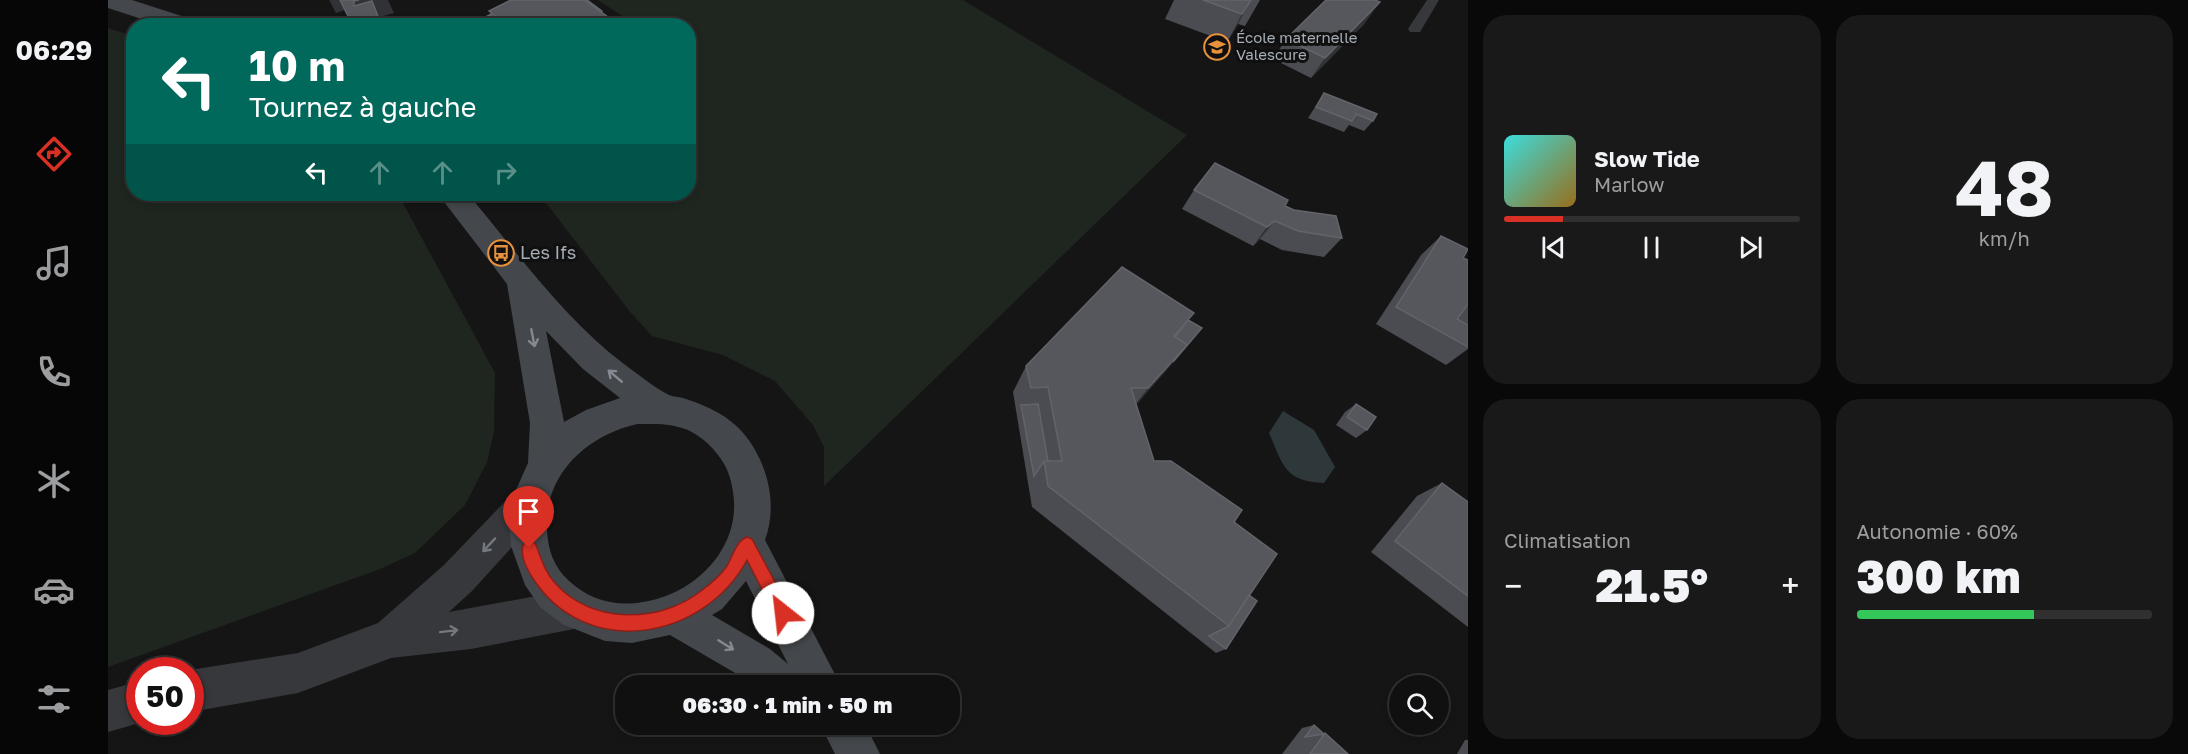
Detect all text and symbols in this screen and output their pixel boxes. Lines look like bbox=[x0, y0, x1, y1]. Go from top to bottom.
place label: École maternelle Valescure bbox=[1236, 28, 1358, 63]
school or university icon: École maternelle Valescure bbox=[1202, 32, 1232, 62]
text: 06:29 bbox=[16, 34, 92, 66]
text: 10 m bbox=[249, 40, 345, 90]
icon: left bbox=[150, 42, 228, 120]
text: Tournez à gauche bbox=[249, 91, 476, 123]
icon: directions bbox=[33, 133, 75, 175]
text: 48 bbox=[1955, 140, 2054, 233]
text: Slow Tide bbox=[1594, 145, 1700, 172]
icon: left bbox=[300, 156, 333, 189]
icon: ahead bbox=[363, 156, 396, 189]
icon: ahead bbox=[426, 156, 459, 189]
icon: right bbox=[489, 156, 522, 189]
text: Marlow bbox=[1594, 172, 1665, 196]
text: km/h bbox=[1979, 226, 2030, 250]
icon: previous bbox=[1537, 231, 1570, 264]
icon: pause bbox=[1635, 231, 1668, 264]
icon: next bbox=[1734, 231, 1767, 264]
bus stop icon: Les Ifs bbox=[486, 238, 516, 268]
place label: Les Ifs bbox=[520, 241, 576, 263]
icon: music bbox=[33, 242, 75, 284]
one-way arrow bbox=[528, 328, 539, 348]
icon: phone bbox=[33, 351, 75, 393]
one-way arrow bbox=[607, 369, 623, 382]
icon: climate bbox=[33, 460, 75, 502]
pin bbox=[503, 486, 554, 548]
icon: arrive bbox=[512, 495, 545, 528]
text: Autonomie · 60% bbox=[1857, 519, 2018, 543]
text: Climatisation bbox=[1504, 528, 1631, 552]
one-way arrow bbox=[482, 537, 496, 552]
text: 300 km bbox=[1857, 549, 2021, 603]
text: 21.5° bbox=[1596, 558, 1708, 612]
text: − bbox=[1504, 566, 1522, 605]
text: + bbox=[1781, 566, 1799, 605]
icon: car bbox=[33, 569, 75, 611]
position arrow bbox=[751, 581, 815, 645]
one-way arrow bbox=[438, 625, 458, 636]
one-way arrow bbox=[717, 638, 734, 651]
speed limit sign: 50 bbox=[126, 657, 204, 735]
map controls bbox=[1389, 675, 1449, 735]
button: search bbox=[1389, 675, 1449, 735]
icon: filters bbox=[33, 678, 75, 720]
text: 06:30 · 1 min · 50 m bbox=[683, 691, 892, 718]

